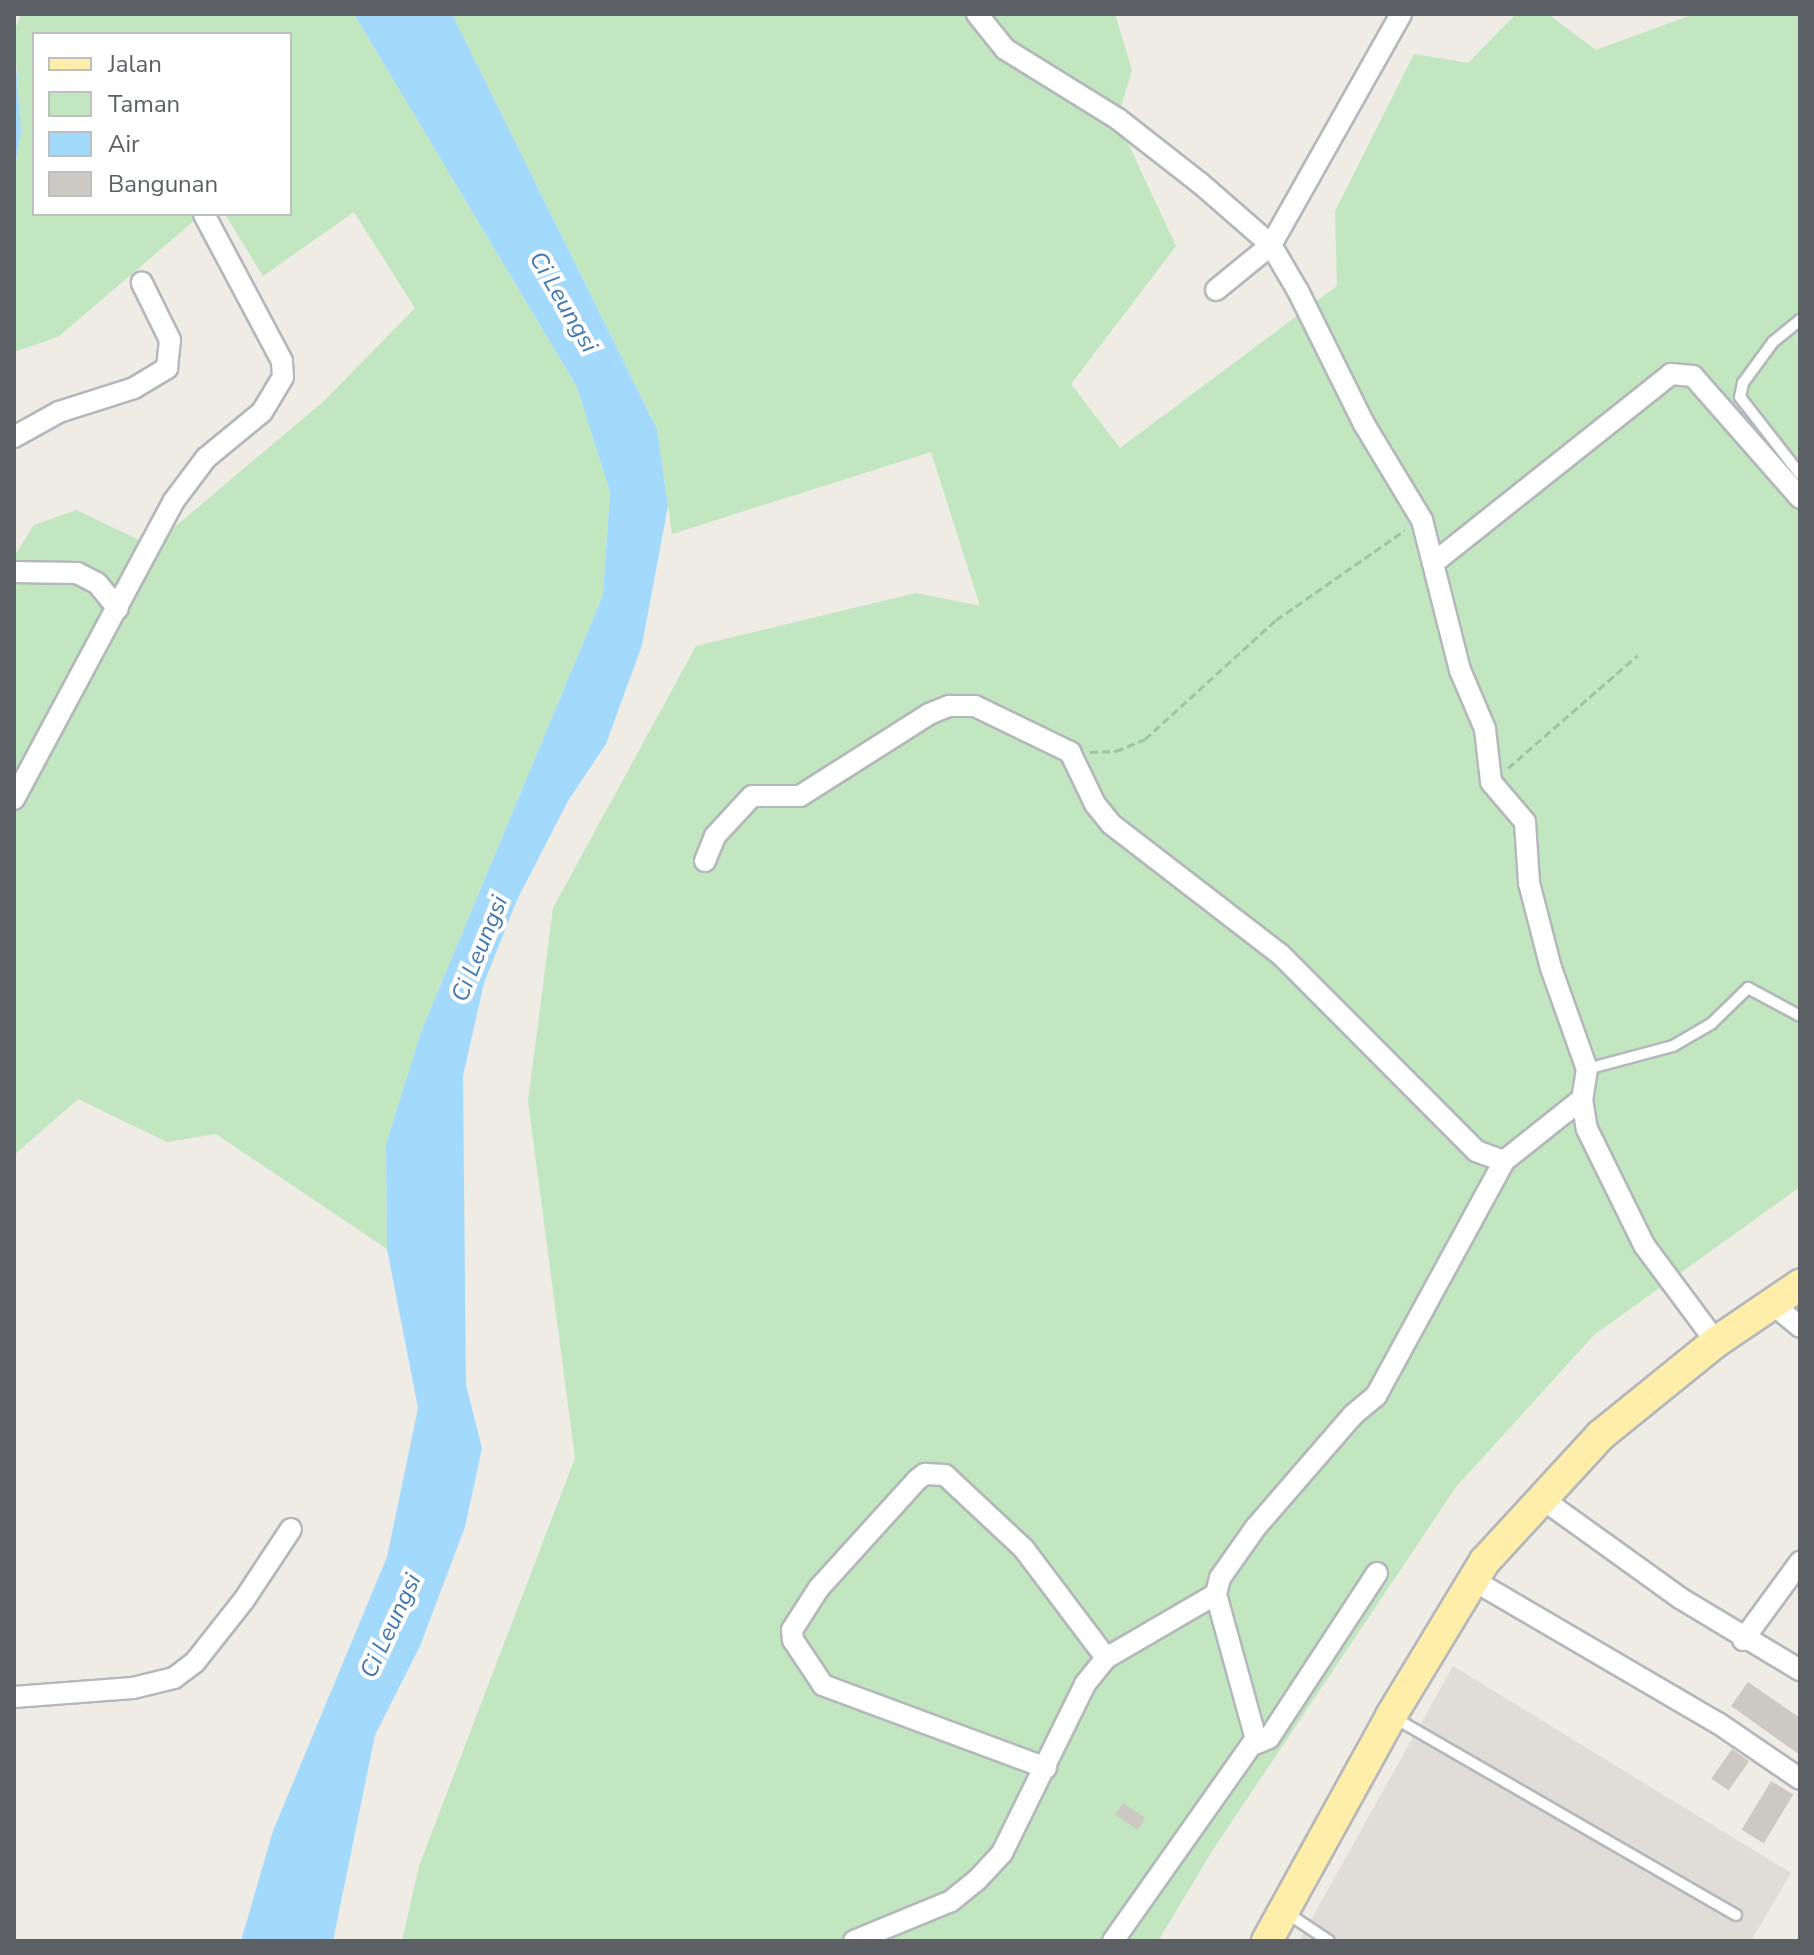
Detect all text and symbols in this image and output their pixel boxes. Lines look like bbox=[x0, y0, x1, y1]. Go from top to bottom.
legend bbox=[32, 32, 292, 216]
text: Jalan bbox=[108, 48, 162, 80]
text: Taman bbox=[108, 88, 180, 120]
text: Air bbox=[108, 128, 140, 160]
text: Bangunan bbox=[108, 168, 218, 200]
water label: Ci Leungsi bbox=[523, 246, 603, 358]
water label: Ci Leungsi bbox=[446, 892, 514, 1006]
water label: Ci Leungsi bbox=[354, 1569, 428, 1683]

